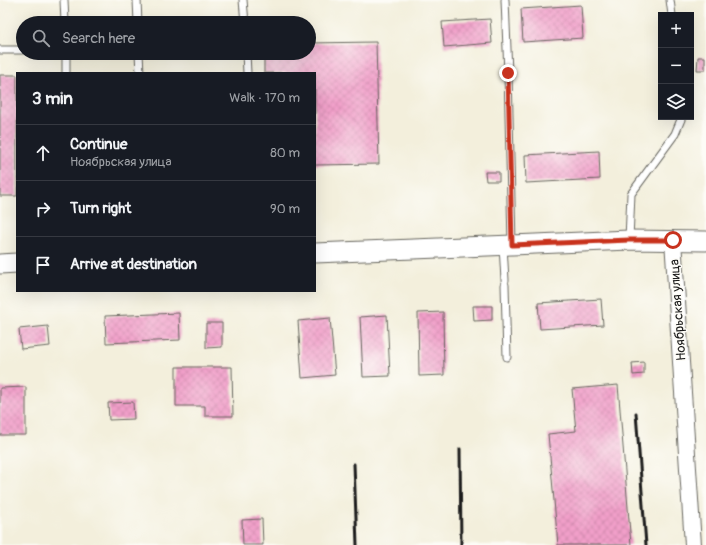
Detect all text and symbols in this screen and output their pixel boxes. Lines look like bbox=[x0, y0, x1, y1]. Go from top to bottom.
map controls bbox=[658, 12, 694, 120]
button: + bbox=[658, 12, 694, 48]
search box bbox=[16, 16, 316, 60]
icon: search bbox=[30, 27, 52, 49]
text: Search here bbox=[62, 29, 135, 48]
button: − bbox=[658, 48, 694, 84]
route end bbox=[499, 64, 517, 82]
button: layers bbox=[658, 84, 694, 120]
text: 3 min bbox=[32, 88, 73, 109]
text: Walk · 170 m bbox=[229, 90, 300, 106]
text: Continue bbox=[70, 135, 128, 154]
icon: ahead bbox=[32, 142, 54, 164]
text: 80 m bbox=[270, 145, 300, 161]
text: Ноябрьская улица bbox=[70, 154, 172, 170]
icon: right bbox=[32, 198, 54, 220]
text: Turn right bbox=[70, 199, 131, 218]
text: 90 m bbox=[270, 201, 300, 217]
route start bbox=[664, 231, 682, 249]
icon: arrive bbox=[32, 254, 54, 276]
text: Arrive at destination bbox=[70, 255, 197, 274]
street label: Ноябрьская улица bbox=[666, 259, 690, 361]

